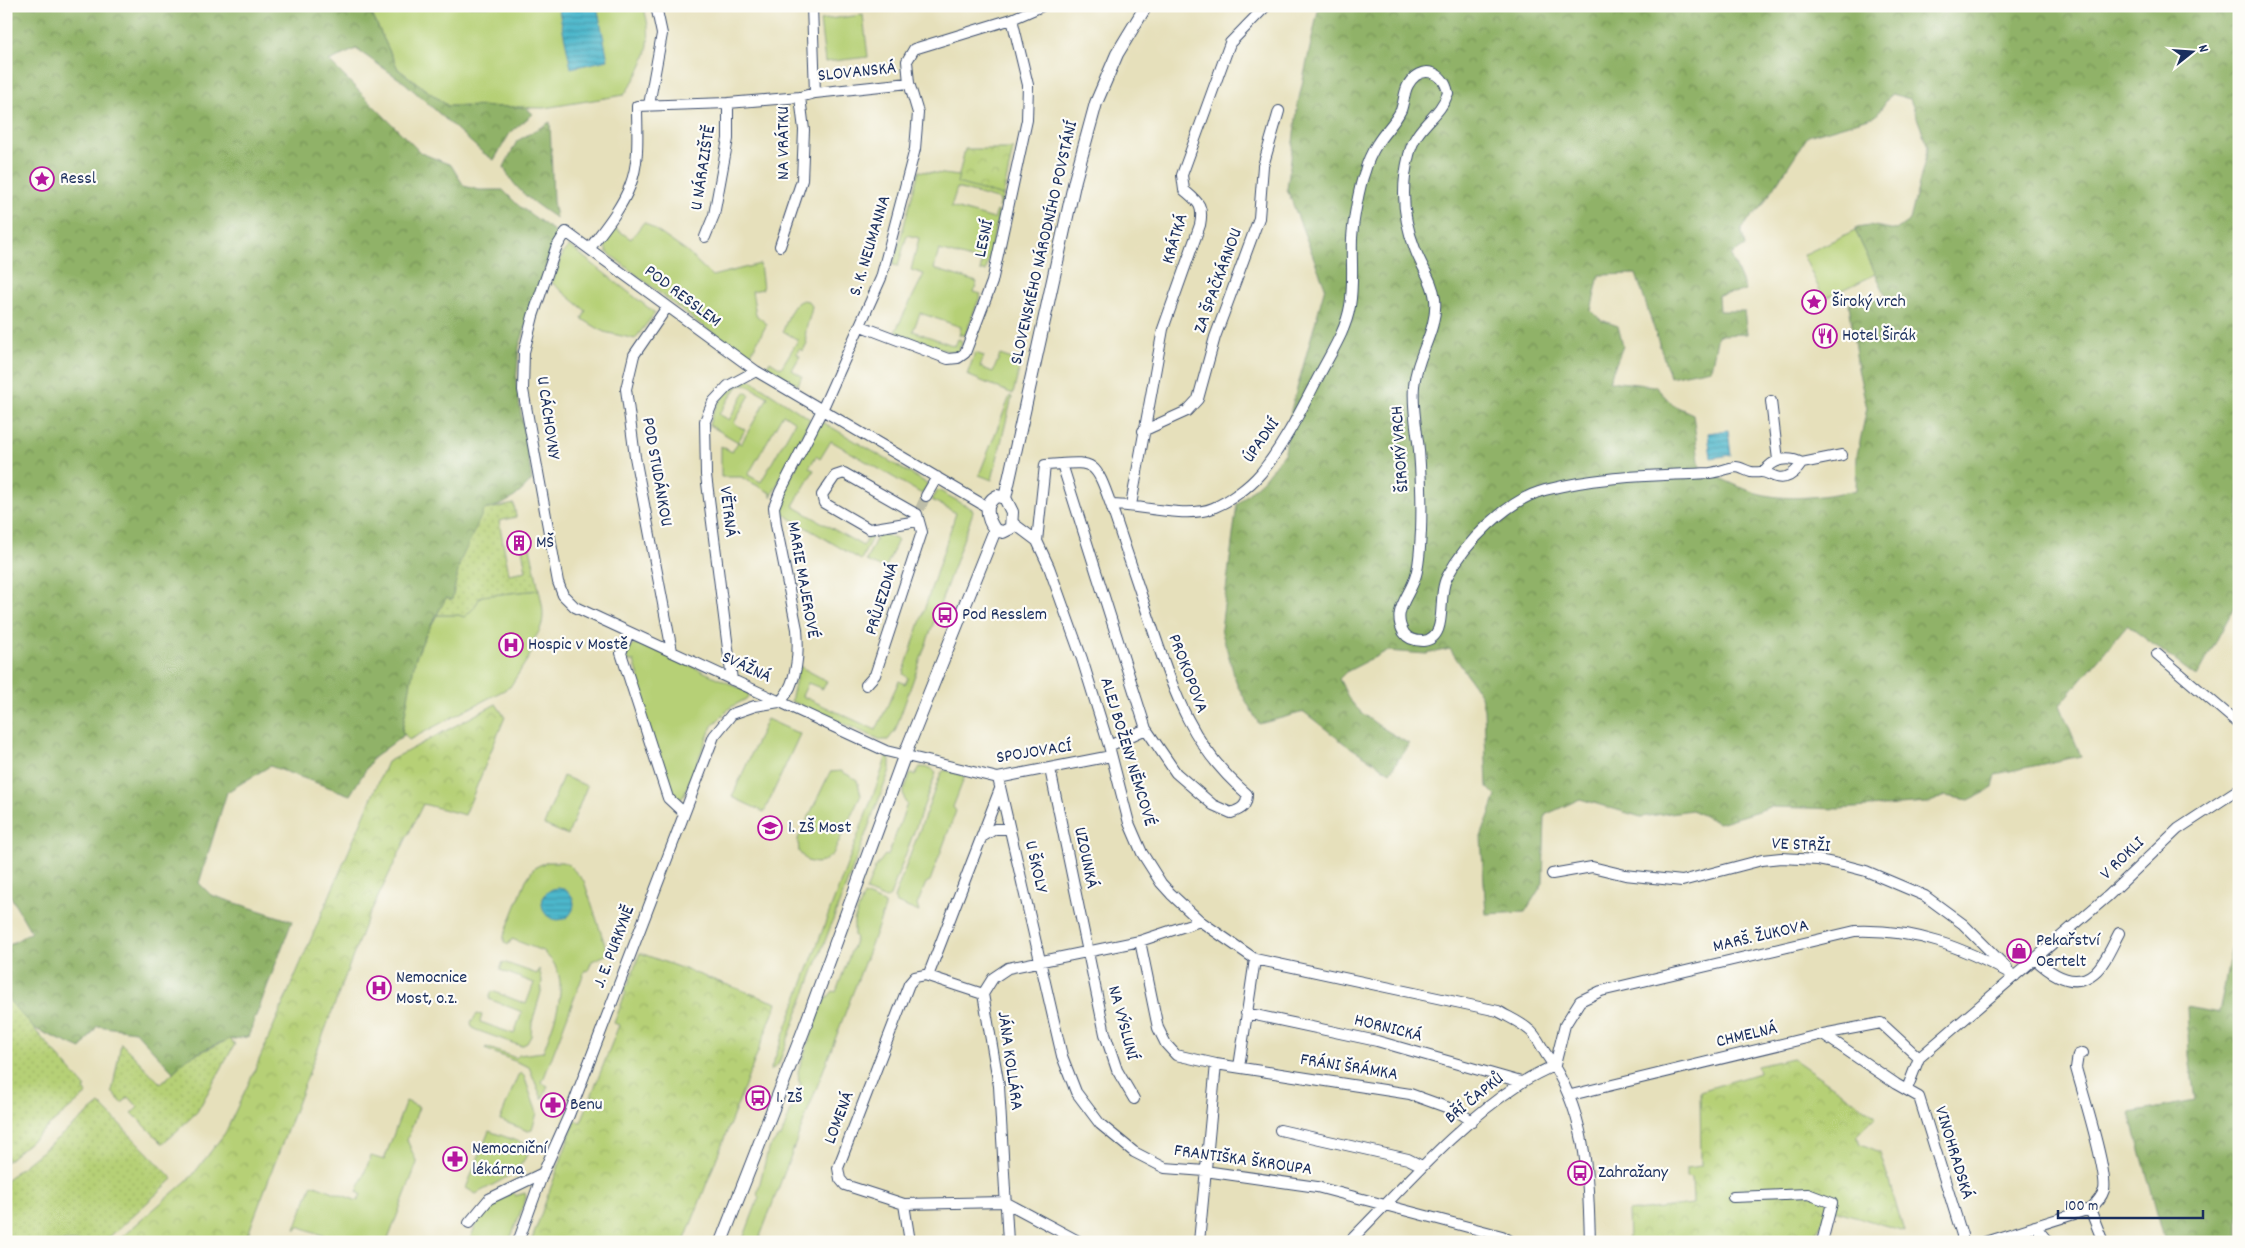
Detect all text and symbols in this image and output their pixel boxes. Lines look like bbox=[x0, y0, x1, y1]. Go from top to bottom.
north arrow bbox=[2168, 28, 2218, 78]
text: N bbox=[2192, 43, 2213, 55]
street label: SLOVANSKÁ bbox=[817, 56, 897, 90]
street label: NA VRÁTKU bbox=[772, 106, 797, 180]
street label: SLOVENSKÉHO NÁRODNÍHO POVSTÁNÍ bbox=[1005, 118, 1085, 367]
street label: U NÁRAZIŠTĚ bbox=[685, 124, 723, 212]
place icon: Ressl bbox=[29, 166, 55, 192]
place label: Ressl bbox=[60, 167, 97, 192]
street label: S. K. NEUMANNA bbox=[844, 192, 898, 299]
street label: KRÁTKÁ bbox=[1157, 211, 1195, 267]
street label: LESNÍ bbox=[969, 217, 1001, 260]
street label: ZA ŠPAČKÁRNOU bbox=[1188, 225, 1250, 337]
street label: POD RESSLEM bbox=[638, 260, 726, 334]
place icon: Široký vrch bbox=[1801, 289, 1827, 315]
place label: Široký vrch bbox=[1832, 290, 1906, 315]
restaurant icon: Hotel Širák bbox=[1812, 323, 1838, 349]
place label: Hotel Širák bbox=[1842, 324, 1916, 349]
street label: U CÁCHOVNY bbox=[529, 375, 565, 463]
street label: ŠIROKÝ VRCH bbox=[1386, 405, 1416, 493]
street label: ÚPADNÍ bbox=[1238, 413, 1287, 468]
street label: POD STUDÁNKOU bbox=[634, 415, 678, 529]
street label: VĚTRNÁ bbox=[711, 485, 743, 539]
street label: MARIE MAJEROVÉ bbox=[779, 520, 825, 640]
building icon: MŠ bbox=[506, 530, 532, 556]
place label: MŠ bbox=[536, 531, 554, 556]
street label: PRŮJEZDNÁ bbox=[859, 559, 907, 639]
bus stop icon: Pod Resslem bbox=[932, 602, 958, 628]
place label: Pod Resslem bbox=[962, 603, 1047, 628]
street label: PROKOPOVA bbox=[1160, 631, 1214, 717]
hospital icon: Hospic v Mostě bbox=[498, 632, 524, 658]
place label: Hospic v Mostě bbox=[528, 633, 628, 658]
street label: SVÁŽNÁ bbox=[717, 646, 775, 690]
street label: ALEJ BOŽENY NĚMCOVÉ bbox=[1092, 675, 1162, 829]
street label: SPOJOVACÍ bbox=[995, 735, 1074, 771]
school or university icon: 1. ZŠ Most bbox=[757, 815, 783, 841]
place label: 1. ZŠ Most bbox=[788, 816, 852, 841]
street label: UZOUNKÁ bbox=[1066, 825, 1104, 891]
street label: V ROKLI bbox=[2095, 831, 2151, 886]
street label: VE STRŽI bbox=[1771, 832, 1831, 860]
street label: U ŠKOLY bbox=[1017, 838, 1053, 897]
street label: J. E. PURKYNĚ bbox=[588, 902, 642, 992]
street label: MARŠ. ŽUKOVA bbox=[1711, 914, 1811, 960]
place label: Pekařství Oertelt bbox=[2036, 929, 2101, 975]
shop icon: Pekařství Oertelt bbox=[2006, 938, 2032, 964]
place label: Nemocnice Most, o.z. bbox=[396, 966, 467, 1012]
hospital icon: Nemocnice Most, o.z. bbox=[366, 975, 392, 1001]
street label: NA VÝSLUNÍ bbox=[1100, 983, 1144, 1064]
street label: HORNICKÁ bbox=[1351, 1008, 1425, 1050]
street label: JÁNA KOLLÁRA bbox=[990, 1010, 1028, 1112]
street label: CHMELNÁ bbox=[1714, 1017, 1780, 1055]
street label: FRÁNI ŠRÁMKA bbox=[1298, 1048, 1400, 1088]
street label: BŘÍ ČAPKŮ bbox=[1440, 1067, 1510, 1131]
bus stop icon: 1. ZŠ bbox=[745, 1085, 771, 1111]
place label: 1. ZŠ bbox=[776, 1086, 802, 1111]
street label: LOMENÁ bbox=[819, 1088, 861, 1148]
pharmacy icon: Benu bbox=[540, 1092, 566, 1118]
place label: Benu bbox=[570, 1093, 603, 1118]
street label: VINOHRADSKÁ bbox=[1927, 1103, 1979, 1203]
place label: Nemocniční lékárna bbox=[472, 1137, 549, 1183]
street label: FRANTIŠKA ŠKROUPA bbox=[1172, 1139, 1314, 1183]
pharmacy icon: Nemocniční lékárna bbox=[442, 1146, 468, 1172]
bus stop icon: Zahražany bbox=[1567, 1160, 1593, 1186]
place label: Zahražany bbox=[1598, 1161, 1669, 1186]
scale bar bbox=[2058, 1188, 2202, 1220]
text: 100 m bbox=[2065, 1196, 2098, 1218]

